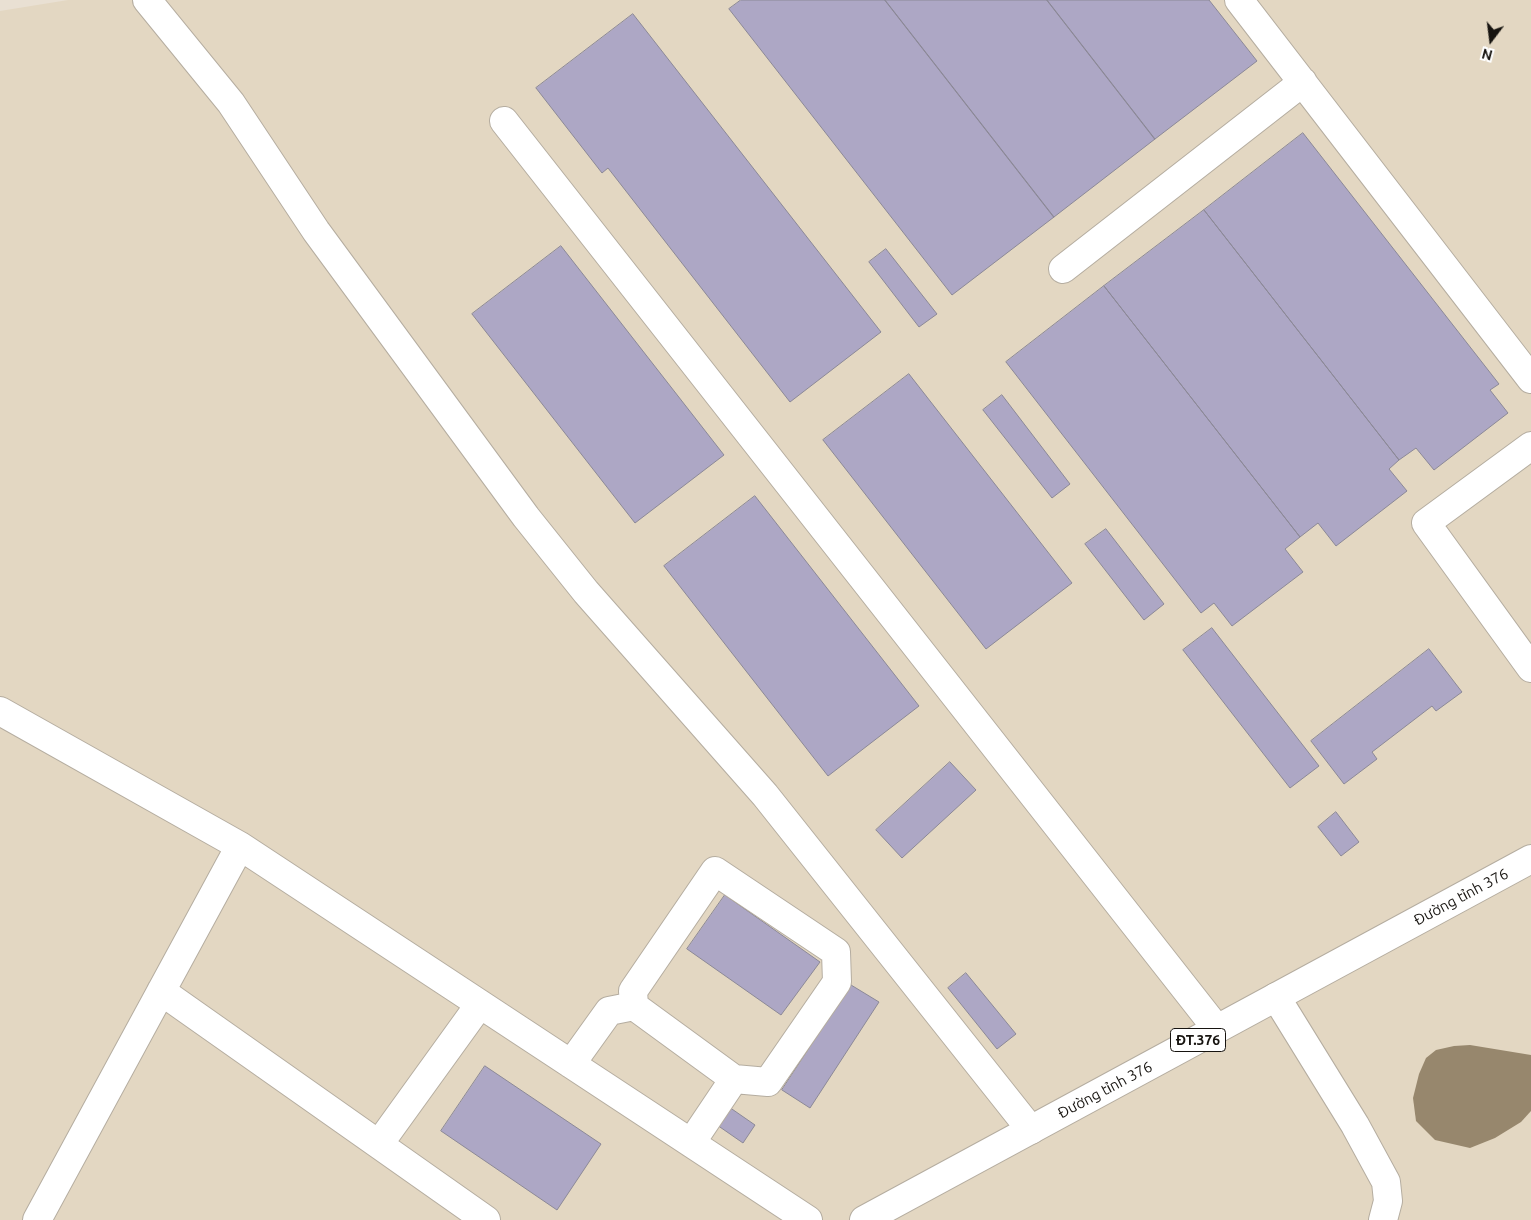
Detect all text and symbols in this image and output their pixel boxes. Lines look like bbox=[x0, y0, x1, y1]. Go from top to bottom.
north arrow bbox=[1466, 15, 1516, 65]
text: N bbox=[1480, 45, 1494, 64]
street label: Đường tỉnh 376 bbox=[1411, 865, 1511, 929]
road number: ĐT.376 bbox=[1170, 1028, 1226, 1052]
street label: Đường tỉnh 376 bbox=[1055, 1058, 1155, 1122]

